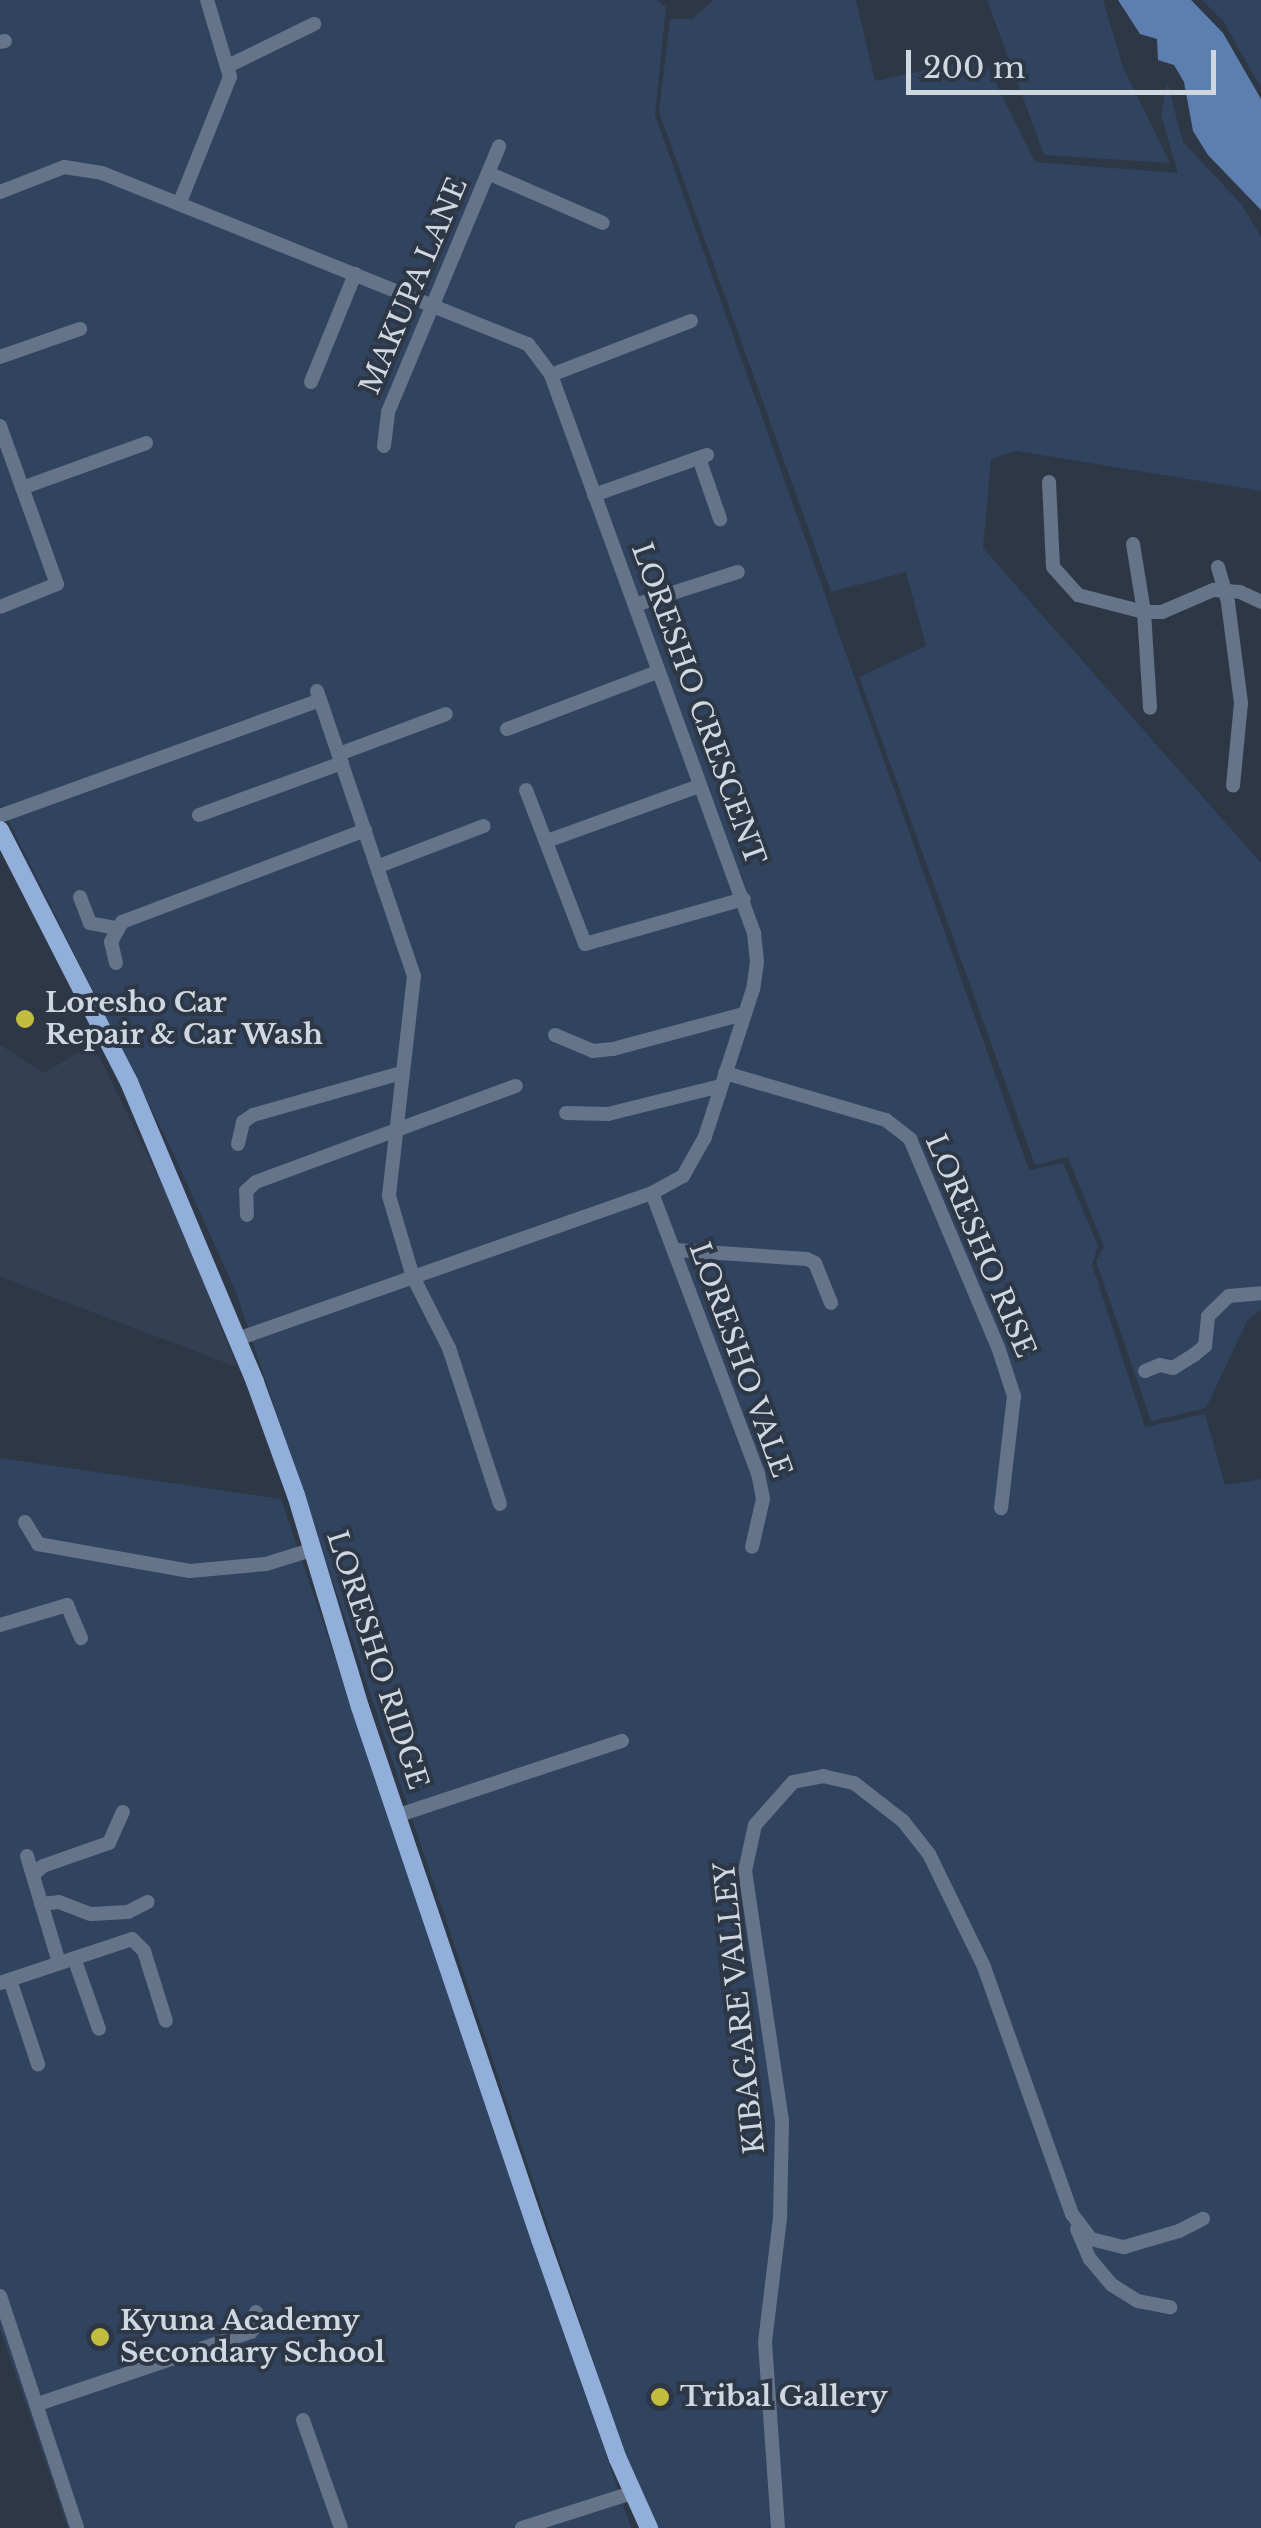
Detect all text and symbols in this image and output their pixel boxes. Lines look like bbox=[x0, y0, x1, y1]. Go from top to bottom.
scale bar bbox=[911, 30, 1221, 92]
text: 200 m bbox=[923, 49, 1025, 86]
street label: MAKUPA LANE bbox=[353, 172, 475, 400]
street label: LORESHO CRESCENT bbox=[624, 538, 772, 870]
place label: Loresho Car Repair & Car Wash bbox=[45, 986, 325, 1052]
marker: Loresho Car Repair & Car Wash bbox=[14, 1008, 36, 1030]
street label: LORESHO RISE bbox=[918, 1129, 1042, 1363]
street label: LORESHO VALE bbox=[682, 1237, 798, 1483]
street label: LORESHO RIDGE bbox=[319, 1526, 435, 1794]
street label: KIBAGARE VALLEY bbox=[708, 1860, 772, 2156]
place label: Kyuna Academy Secondary School bbox=[120, 2304, 386, 2370]
marker: Kyuna Academy Secondary School bbox=[89, 2326, 111, 2348]
place label: Tribal Gallery bbox=[680, 2380, 888, 2414]
marker: Tribal Gallery bbox=[649, 2386, 671, 2408]

